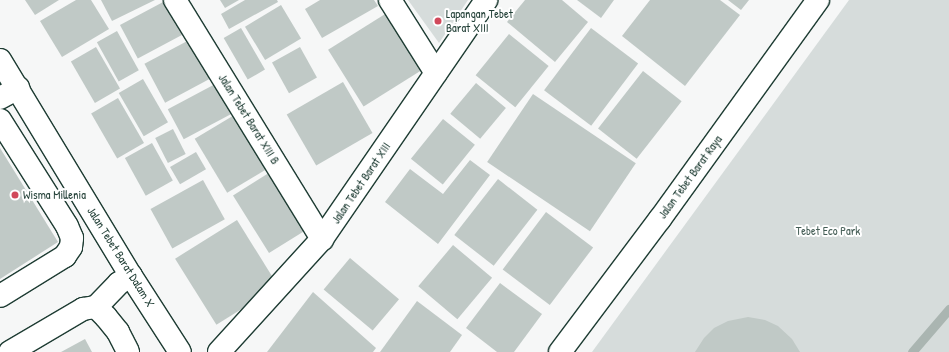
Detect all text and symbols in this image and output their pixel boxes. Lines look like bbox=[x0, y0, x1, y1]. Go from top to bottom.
place label: Lapangan Tebet Barat XIII bbox=[446, 7, 513, 35]
marker: Lapangan Tebet Barat XIII bbox=[433, 16, 443, 26]
street label: Jalan Tebet Barat XIII B bbox=[215, 71, 283, 167]
street label: Jalan Tebet Barat Raya bbox=[655, 133, 725, 221]
street label: Jalan Tebet Barat XIII bbox=[328, 140, 394, 226]
place label: Wisma Millenia bbox=[23, 188, 86, 202]
marker: Wisma Millenia bbox=[10, 190, 20, 200]
street label: Jalan Tebet Barat Dalam X bbox=[84, 204, 158, 310]
park label: Tebet Eco Park bbox=[796, 224, 860, 238]

